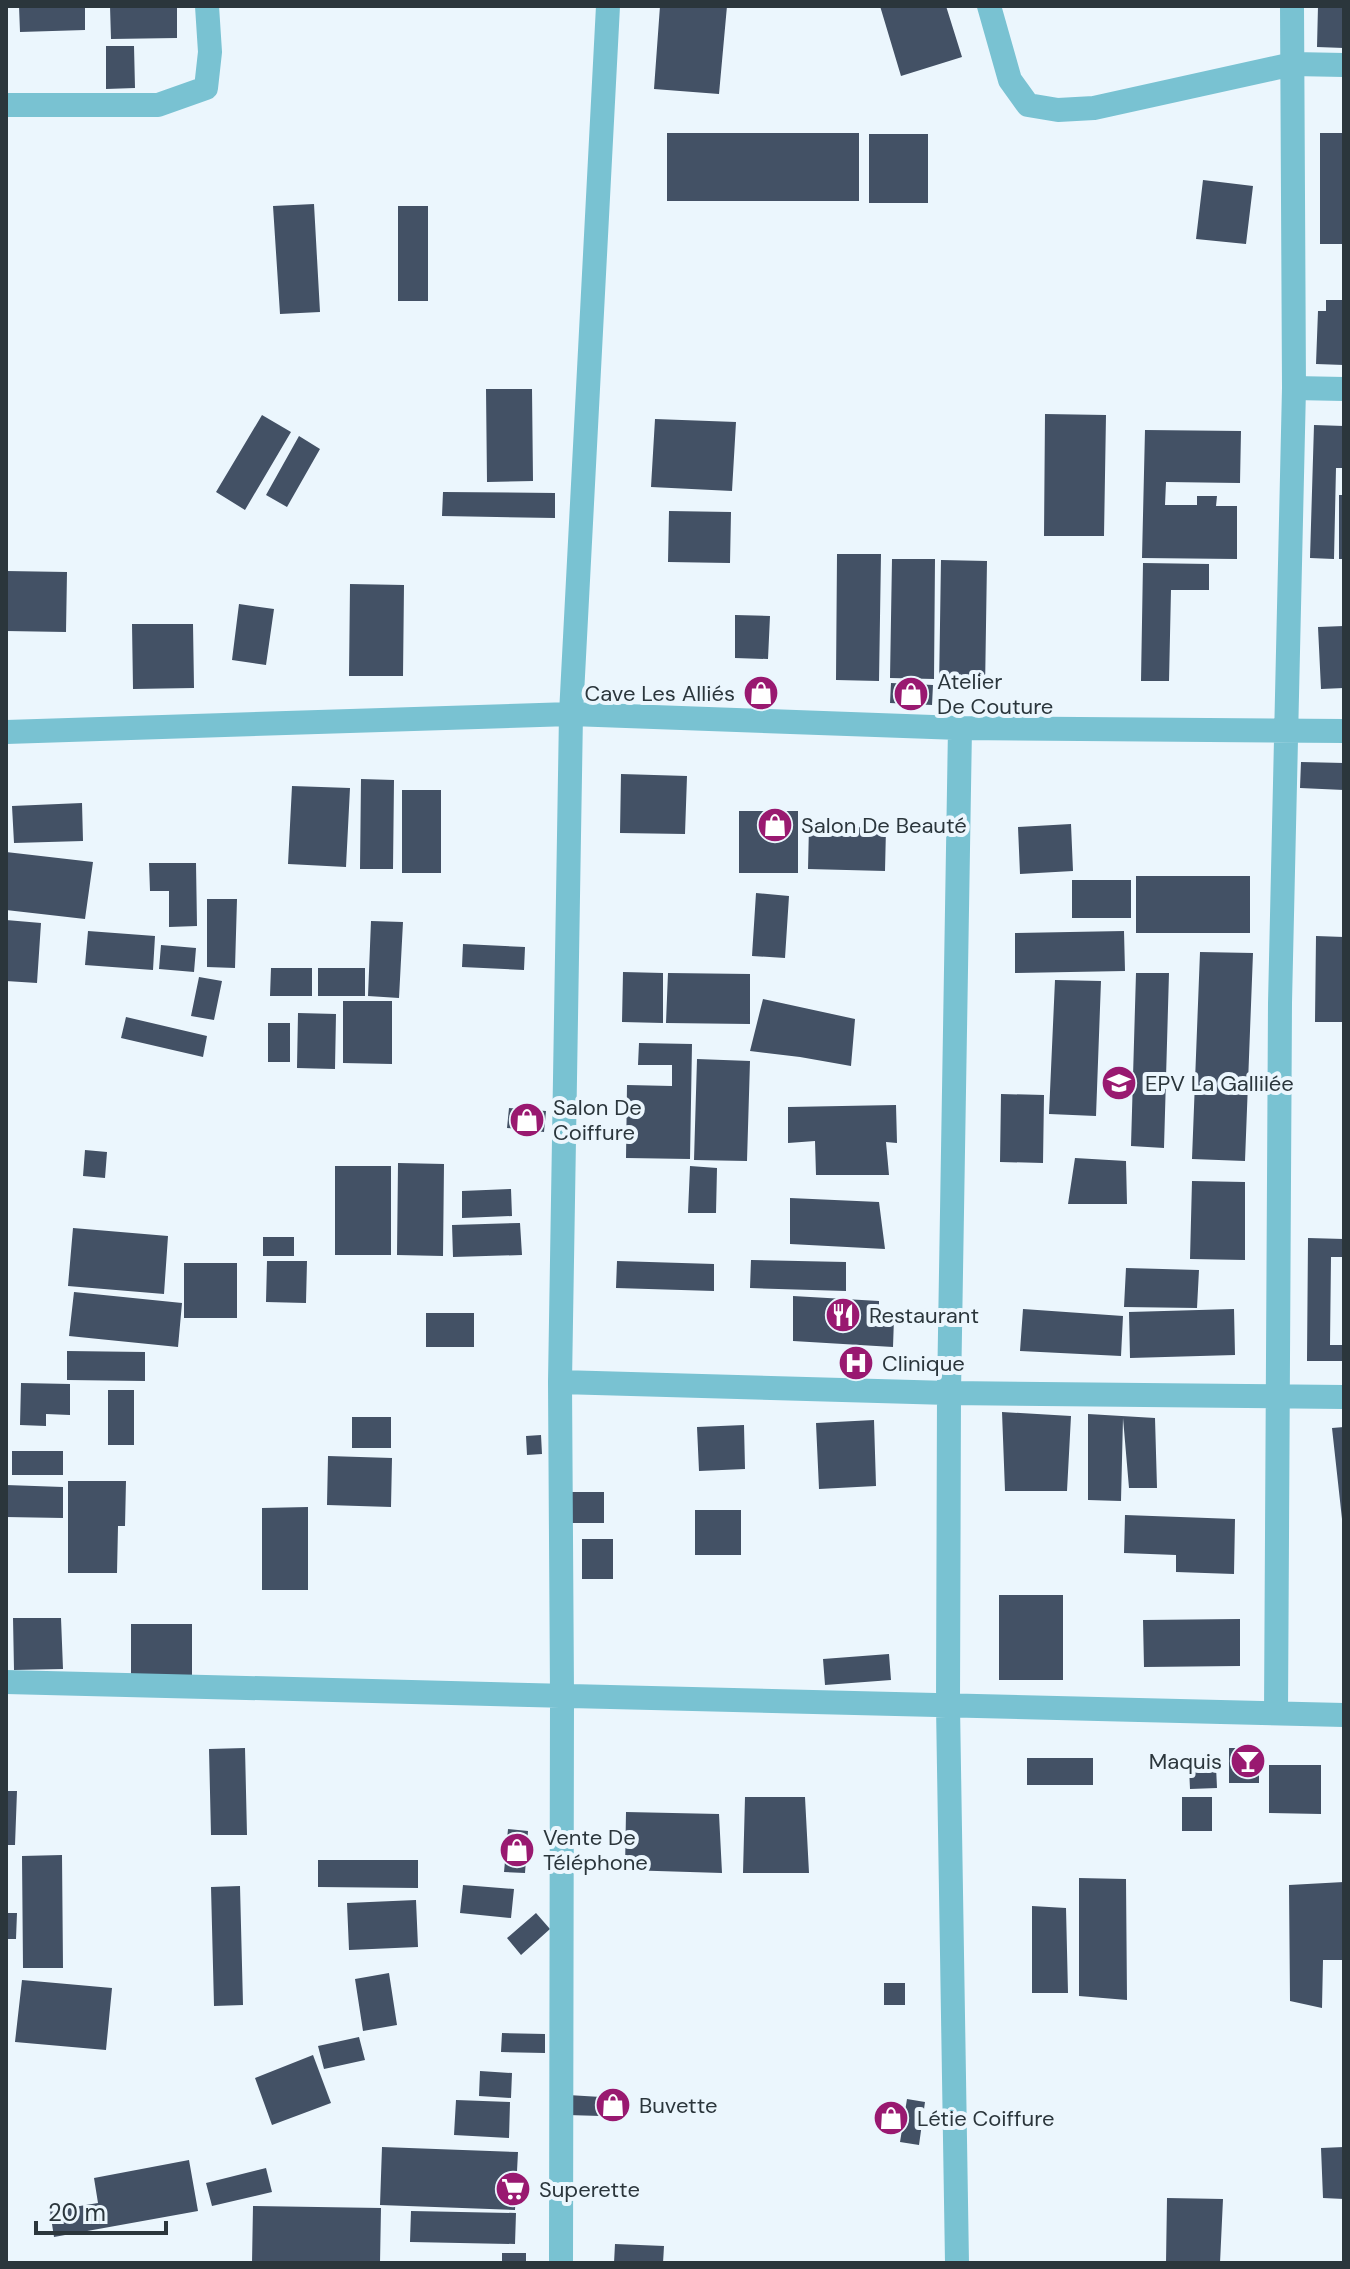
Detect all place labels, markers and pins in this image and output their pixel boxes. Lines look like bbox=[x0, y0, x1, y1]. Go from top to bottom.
place label: Atelier De Couture bbox=[937, 667, 1053, 721]
shop icon: Cave Les Alliés bbox=[742, 674, 780, 712]
shop icon: Atelier De Couture bbox=[892, 675, 930, 713]
place label: Cave Les Alliés bbox=[585, 679, 735, 708]
shop icon: Salon De Beauté bbox=[756, 806, 794, 844]
place label: Salon De Beauté bbox=[801, 811, 967, 840]
school or university icon: EPV La Gallilée bbox=[1100, 1064, 1138, 1102]
place label: EPV La Gallilée bbox=[1145, 1069, 1294, 1098]
place label: Salon De Coiffure bbox=[553, 1093, 642, 1147]
shop icon: Salon De Coiffure bbox=[508, 1101, 546, 1139]
restaurant icon: Restaurant bbox=[824, 1296, 862, 1334]
place label: Restaurant bbox=[869, 1301, 979, 1330]
hospital icon: Clinique bbox=[837, 1344, 875, 1382]
place label: Clinique bbox=[882, 1349, 965, 1378]
bar icon: Maquis bbox=[1229, 1742, 1267, 1780]
place label: Maquis bbox=[1149, 1747, 1222, 1776]
place label: Vente De Téléphone bbox=[543, 1823, 648, 1877]
shop icon: Vente De Téléphone bbox=[498, 1831, 536, 1869]
shop icon: Buvette bbox=[594, 2086, 632, 2124]
place label: Buvette bbox=[639, 2091, 717, 2120]
shop icon: Létie Coiffure bbox=[872, 2099, 910, 2137]
place label: Létie Coiffure bbox=[917, 2104, 1054, 2133]
supermarket icon: Superette bbox=[494, 2170, 532, 2208]
place label: Superette bbox=[539, 2175, 640, 2204]

